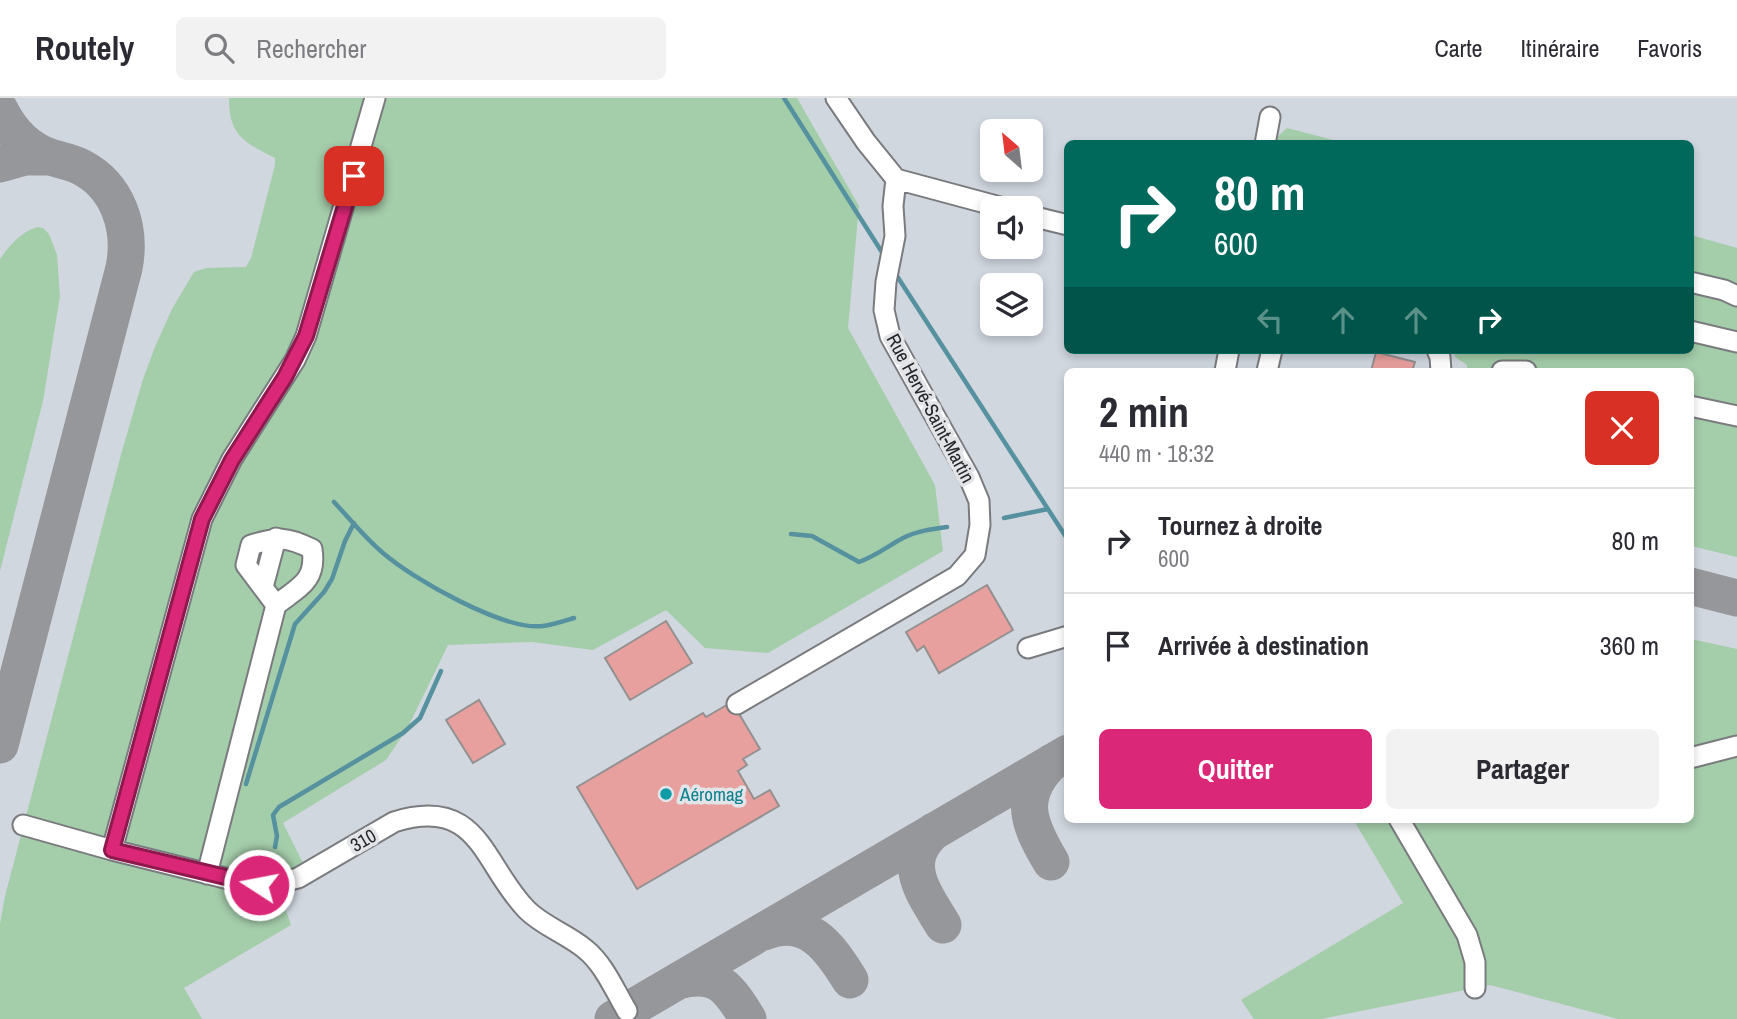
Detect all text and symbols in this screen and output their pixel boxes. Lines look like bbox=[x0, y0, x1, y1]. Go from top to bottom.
search box bbox=[176, 17, 666, 80]
text: Routely bbox=[35, 26, 134, 70]
icon: search bbox=[200, 29, 238, 67]
text: Rechercher bbox=[256, 31, 366, 66]
text: Carte bbox=[1434, 32, 1483, 64]
text: Itinéraire bbox=[1521, 32, 1599, 64]
text: Favoris bbox=[1637, 32, 1702, 64]
north arrow bbox=[980, 119, 1043, 182]
map controls bbox=[980, 119, 1043, 336]
pin bbox=[324, 146, 384, 206]
icon: arrive bbox=[335, 157, 373, 195]
text: 80 m bbox=[1214, 159, 1306, 225]
icon: right bbox=[1099, 168, 1190, 259]
button: sound bbox=[980, 196, 1043, 259]
text: 600 bbox=[1214, 222, 1258, 265]
button: layers bbox=[980, 273, 1043, 336]
icon: left bbox=[1251, 301, 1289, 339]
icon: ahead bbox=[1324, 301, 1362, 339]
icon: ahead bbox=[1397, 301, 1435, 339]
icon: right bbox=[1470, 301, 1508, 339]
street label: Rue Hervé-Saint-Martin bbox=[881, 329, 981, 487]
text: 2 min bbox=[1099, 384, 1189, 440]
button: close bbox=[1585, 391, 1659, 465]
text: 440 m · 18:32 bbox=[1099, 438, 1214, 469]
text: Tournez à droite bbox=[1158, 508, 1322, 543]
icon: right bbox=[1099, 522, 1137, 560]
text: 80 m bbox=[1612, 523, 1659, 558]
text: 600 bbox=[1158, 543, 1189, 574]
icon: arrive bbox=[1099, 627, 1137, 665]
text: Arrivée à destination bbox=[1158, 628, 1369, 663]
text: 360 m bbox=[1600, 628, 1659, 663]
button: Quitter bbox=[1099, 729, 1372, 809]
button: Partager bbox=[1386, 729, 1659, 809]
place label: Aéromag bbox=[679, 781, 744, 807]
marker: Aéromag bbox=[658, 786, 674, 802]
street label: 310 bbox=[345, 822, 381, 858]
position arrow bbox=[222, 848, 296, 922]

